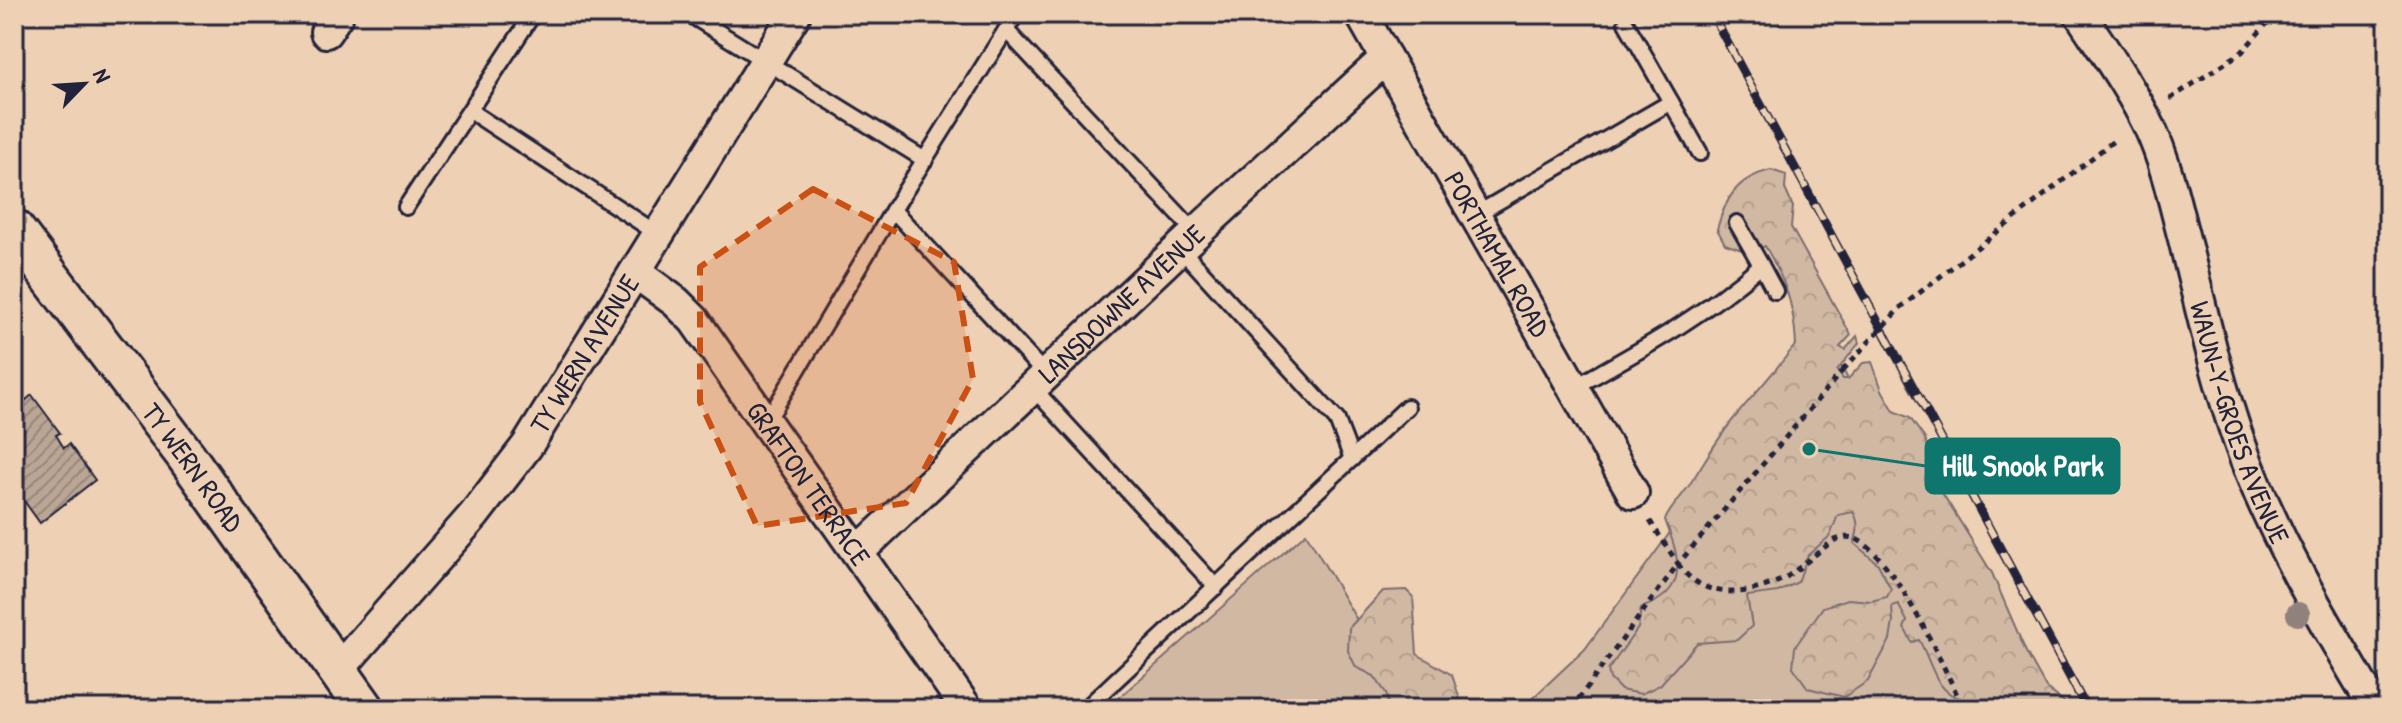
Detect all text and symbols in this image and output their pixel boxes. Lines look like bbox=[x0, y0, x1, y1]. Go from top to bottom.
north arrow bbox=[44, 44, 124, 124]
text: N bbox=[86, 64, 118, 87]
street label: PORTHAMAL ROAD bbox=[1435, 165, 1560, 344]
street label: LANSDOWNE AVENUE bbox=[1030, 215, 1213, 392]
street label: TY WERN AVENUE bbox=[521, 267, 648, 440]
street label: WAUN-Y-GROES AVENUE bbox=[2181, 297, 2299, 550]
street label: GRAFTON TERRACE bbox=[738, 394, 880, 573]
street label: TY WERN ROAD bbox=[133, 395, 253, 540]
callout: Hill Snook Park bbox=[1926, 439, 2119, 493]
text: Hill Snook Park bbox=[1942, 445, 2104, 485]

